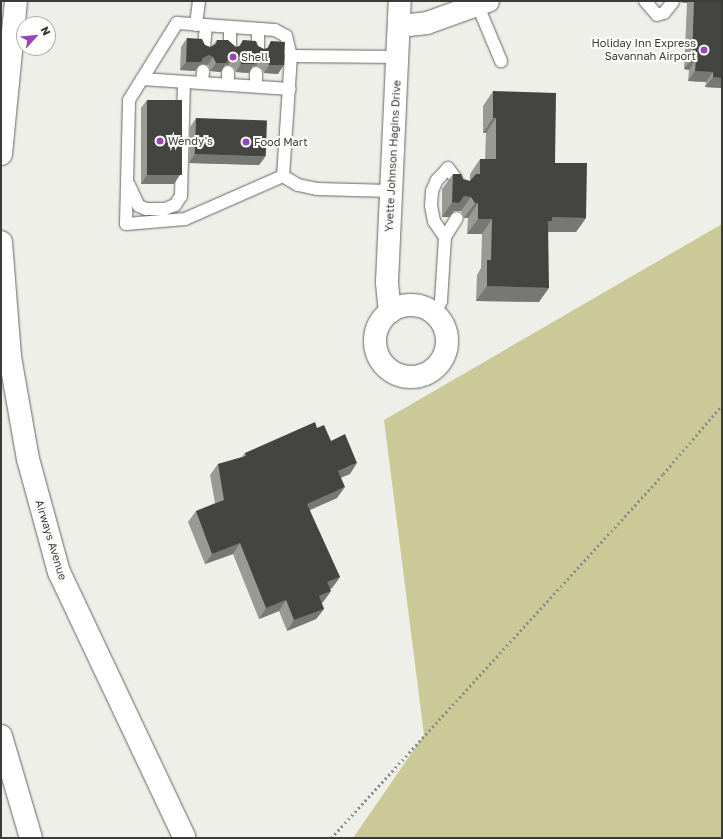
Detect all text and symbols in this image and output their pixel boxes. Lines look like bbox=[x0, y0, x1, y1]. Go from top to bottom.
north arrow bbox=[16, 16, 56, 56]
text: N bbox=[39, 24, 54, 37]
place label: Holiday Inn Express Savannah Airport bbox=[591, 37, 696, 63]
marker: Holiday Inn Express Savannah Airport bbox=[699, 45, 709, 55]
place label: Shell bbox=[241, 50, 268, 64]
marker: Shell bbox=[228, 52, 238, 62]
street label: Yvette Johnson Hagins Drive bbox=[382, 80, 404, 232]
place label: Wendy's bbox=[168, 134, 213, 148]
place label: Food Mart bbox=[254, 135, 308, 149]
marker: Wendy's bbox=[155, 136, 165, 146]
marker: Food Mart bbox=[241, 137, 251, 147]
street label: Airways Avenue bbox=[33, 498, 69, 582]

